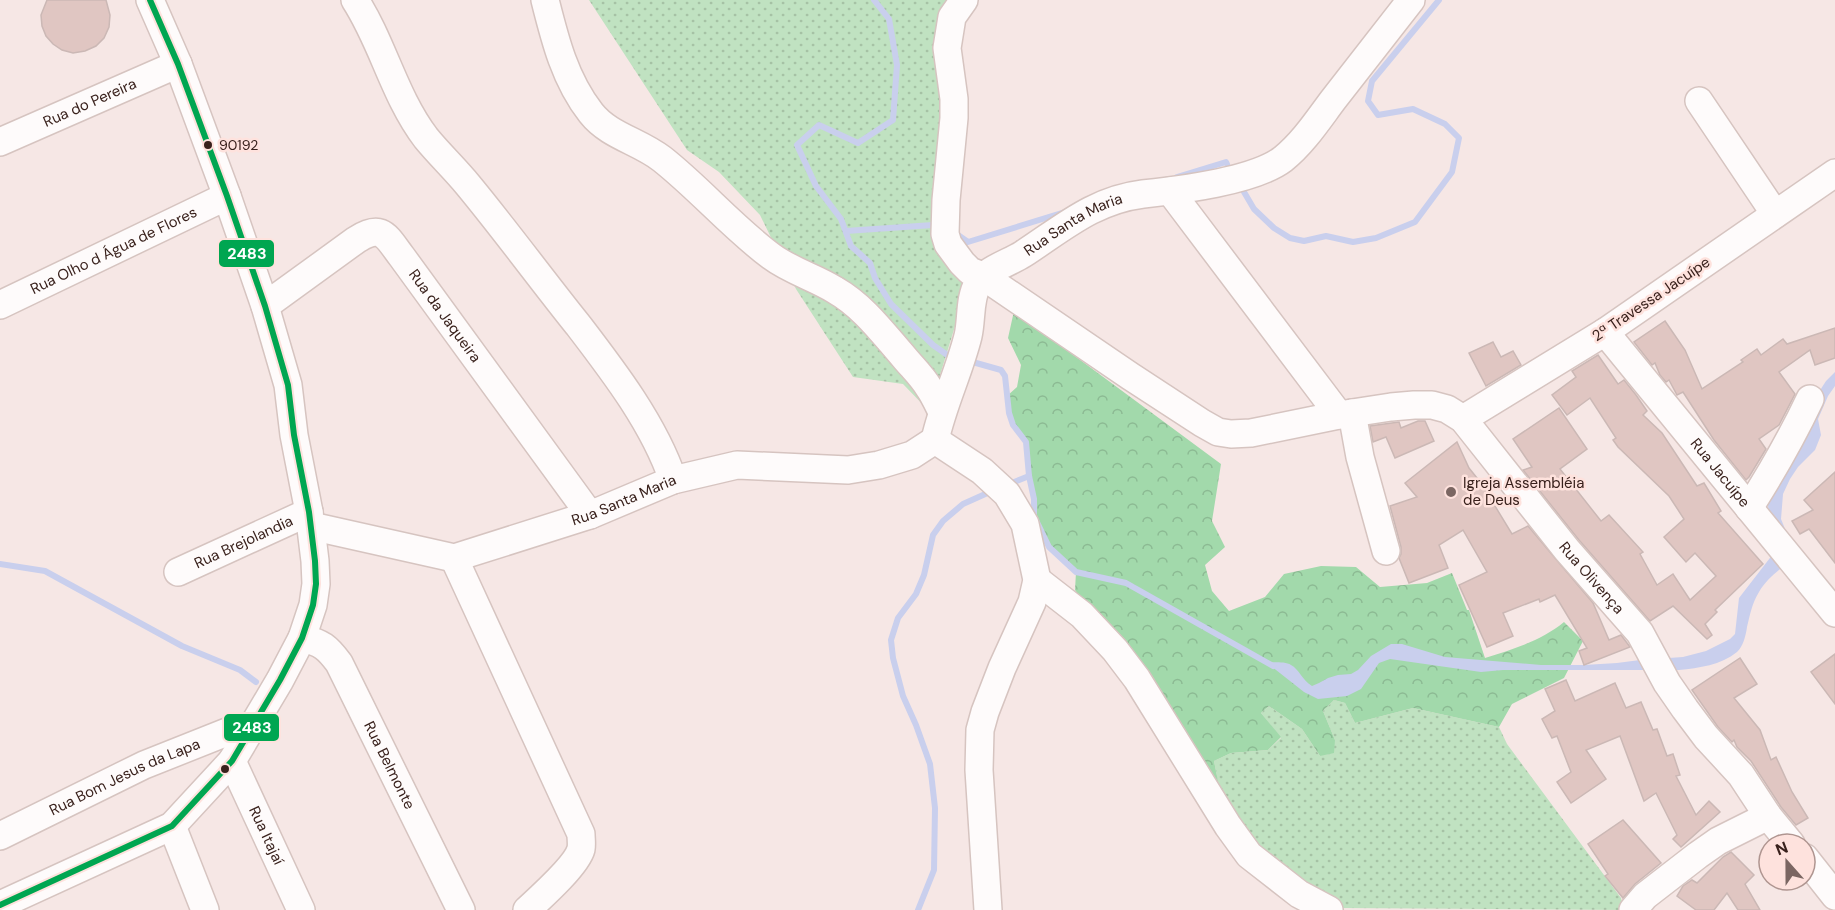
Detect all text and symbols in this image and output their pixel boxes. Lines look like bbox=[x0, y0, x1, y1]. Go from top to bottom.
street label: Rua do Pereira bbox=[40, 73, 140, 132]
place label: 90192 bbox=[219, 136, 258, 154]
marker: 90192 bbox=[202, 139, 214, 151]
street label: Rua Santa Maria bbox=[1020, 189, 1125, 261]
street label: Rua Olho d Água de Flores bbox=[27, 202, 200, 299]
line badge: 2483 bbox=[218, 239, 275, 268]
text: 2483 bbox=[227, 243, 267, 264]
street label: 2ª Travessa Jacuípe bbox=[1588, 252, 1714, 346]
street label: Rua da Jaqueira bbox=[404, 265, 486, 367]
street label: Rua Jacuípe bbox=[1686, 434, 1755, 512]
street label: Rua Santa Maria bbox=[569, 470, 679, 530]
place label: Igreja Assembléia de Deus bbox=[1463, 473, 1584, 510]
marker: Igreja Assembléia de Deus bbox=[1444, 485, 1458, 499]
street label: Rua Brejolandia bbox=[191, 511, 296, 573]
street label: Rua Olivença bbox=[1554, 538, 1629, 618]
line badge: 2483 bbox=[223, 713, 280, 742]
text: 2483 bbox=[232, 717, 272, 738]
street label: Rua Belmonte bbox=[359, 718, 420, 813]
street label: Rua Bom Jesus da Lapa bbox=[46, 734, 203, 820]
unlabelled marker bbox=[219, 763, 231, 775]
street label: Rua Itajaí bbox=[244, 803, 289, 869]
north arrow bbox=[1757, 832, 1817, 892]
text: N bbox=[1773, 837, 1791, 860]

